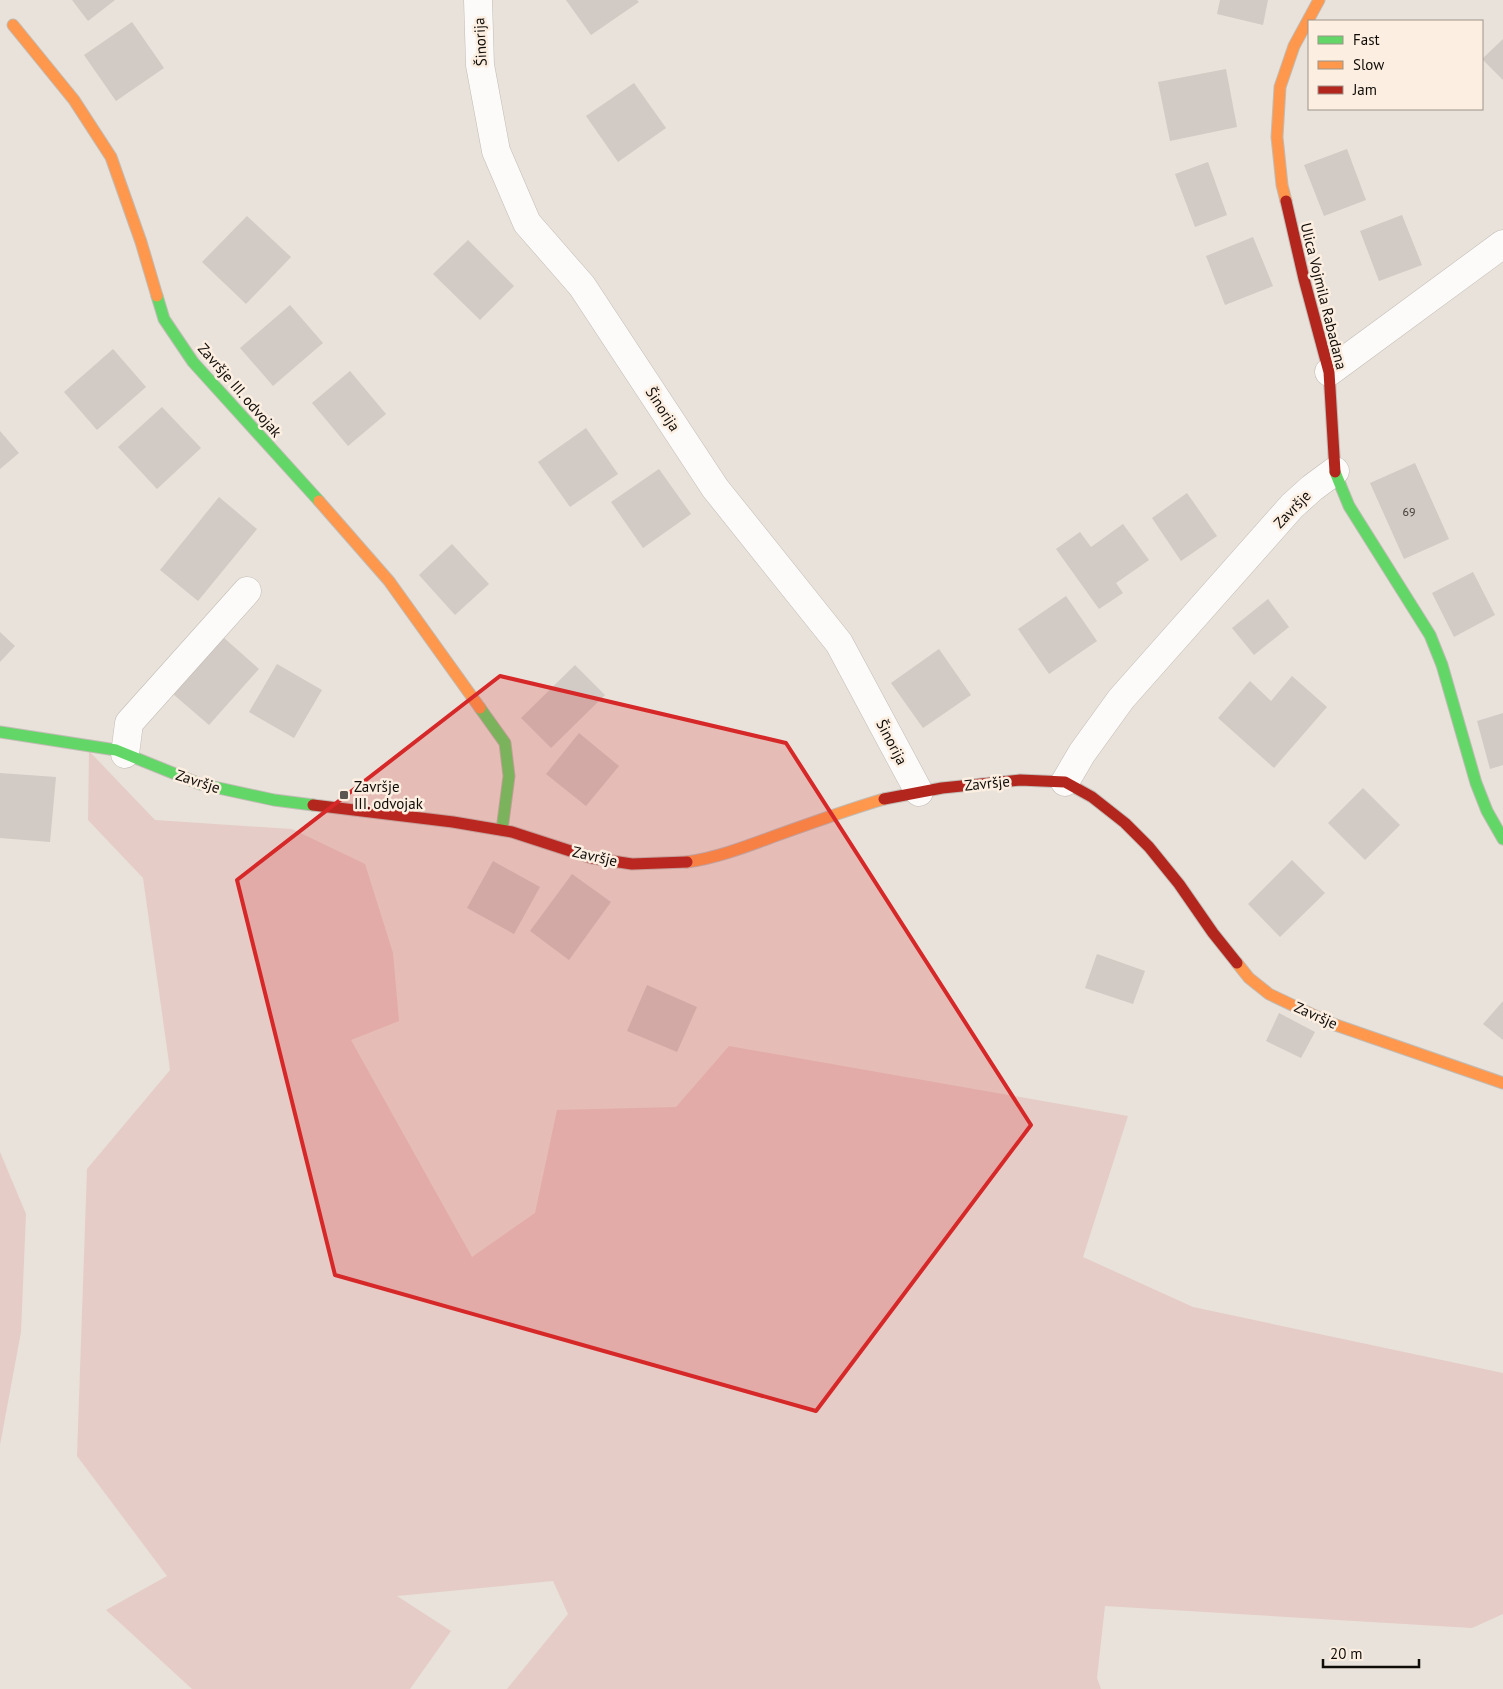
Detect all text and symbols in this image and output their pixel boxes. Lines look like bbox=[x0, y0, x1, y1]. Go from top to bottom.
street label: Šinorija bbox=[469, 17, 491, 67]
legend bbox=[1308, 20, 1483, 110]
text: Fast bbox=[1353, 30, 1380, 49]
text: Slow bbox=[1353, 55, 1384, 74]
text: Jam bbox=[1352, 80, 1377, 99]
street label: Ulica Vojmila Rabadana bbox=[1297, 221, 1351, 371]
street label: Završje III. odvojak bbox=[194, 339, 287, 442]
street label: Šinorija bbox=[642, 383, 684, 435]
street label: Završje bbox=[1269, 486, 1315, 532]
house number: 69 bbox=[1402, 504, 1416, 519]
street label: Šinorija bbox=[872, 716, 912, 768]
street label: Završje bbox=[173, 765, 223, 797]
street label: Završje bbox=[963, 771, 1011, 795]
place label: Završje III. odvojak bbox=[354, 777, 424, 813]
marker: Završje III. odvojak bbox=[338, 789, 350, 801]
street label: Završje bbox=[571, 842, 619, 870]
street label: Završje bbox=[1291, 997, 1341, 1033]
scale bar bbox=[1323, 1636, 1419, 1668]
text: 20 m bbox=[1330, 1644, 1363, 1663]

